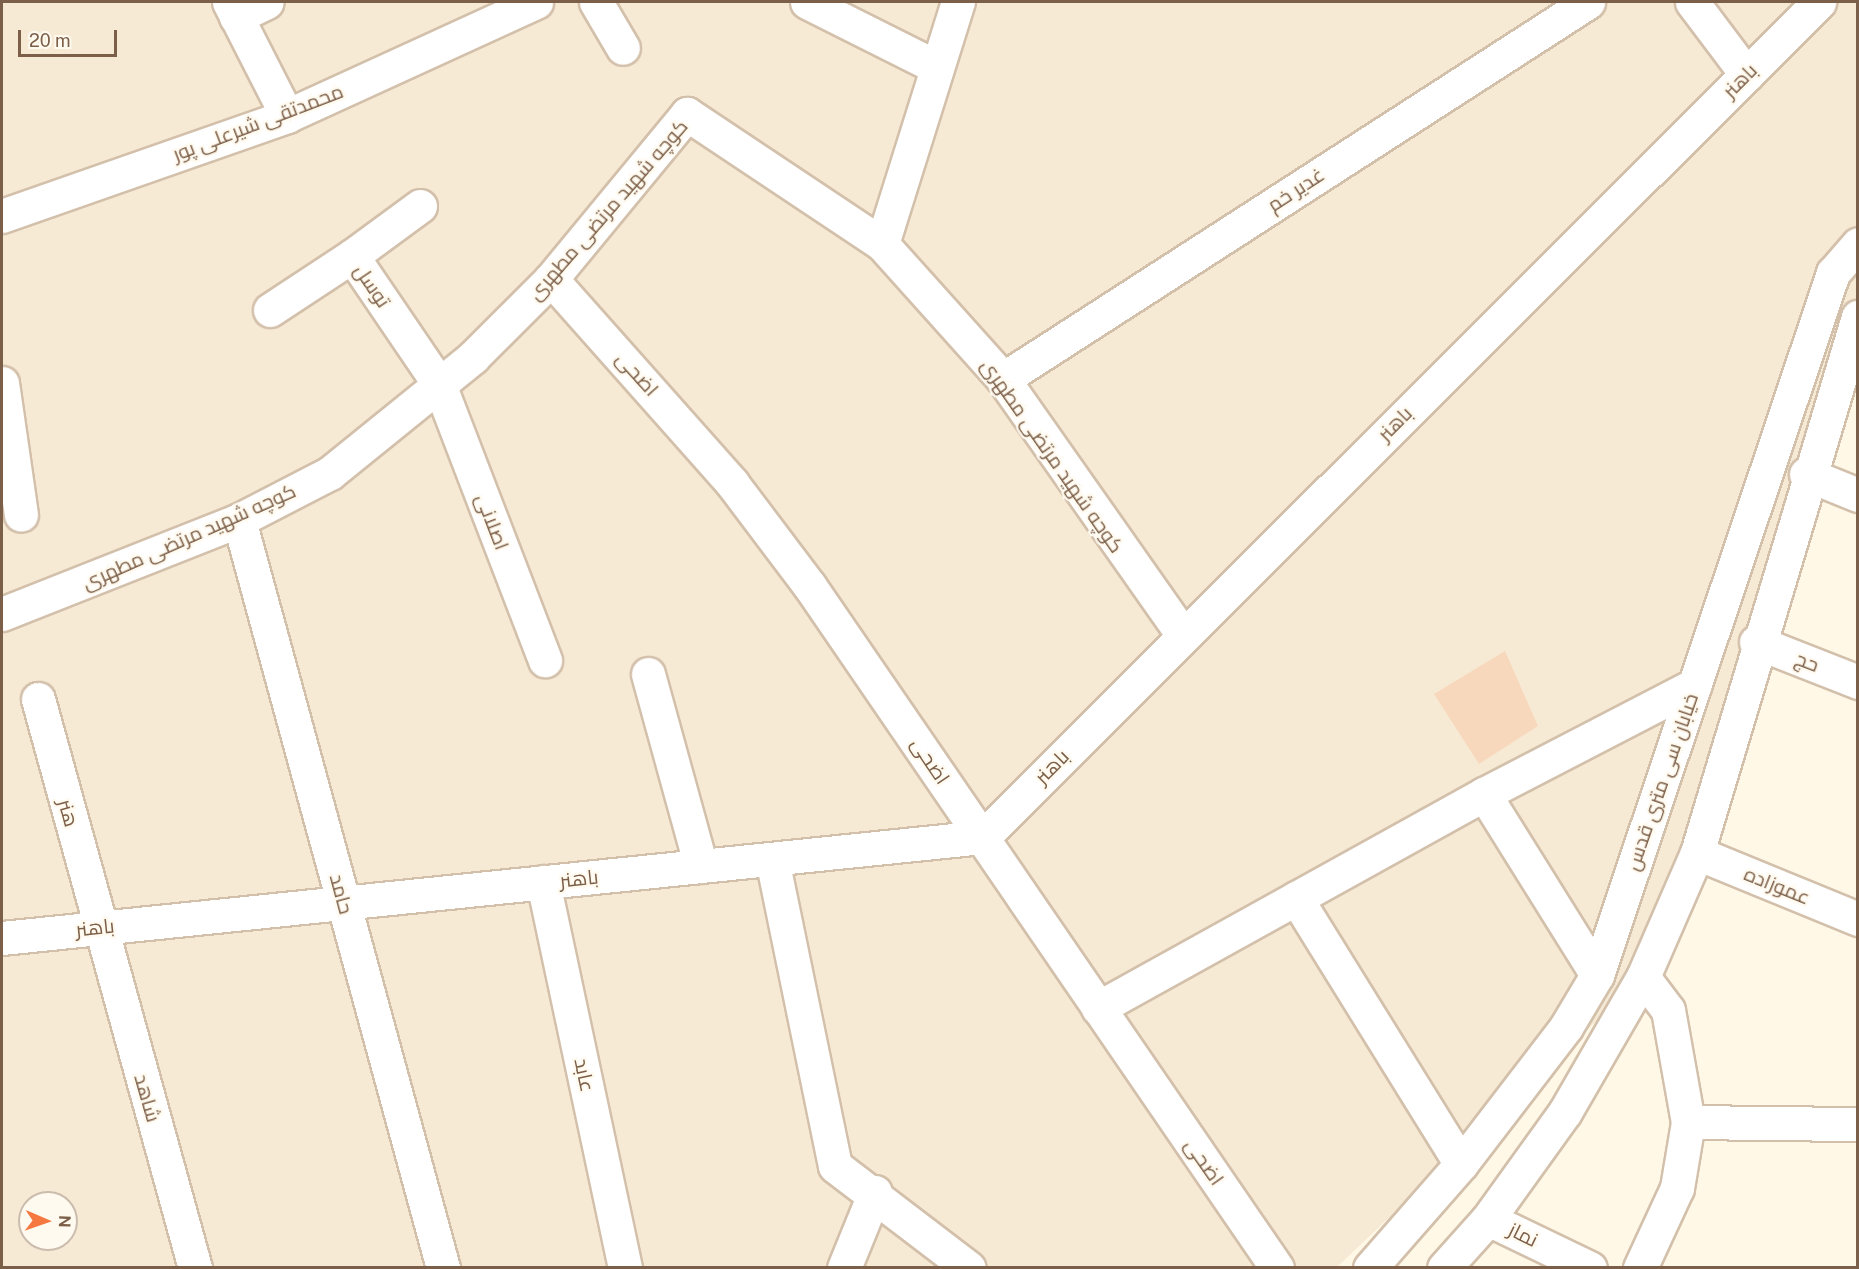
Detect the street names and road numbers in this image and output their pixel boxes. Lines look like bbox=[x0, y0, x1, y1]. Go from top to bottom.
street label: باهنر bbox=[1718, 59, 1762, 103]
street label: محمدتقی شیرعلی پور bbox=[169, 79, 347, 167]
street label: کوچه شهید مرتضی مطهری bbox=[523, 115, 693, 305]
street label: غدیر خم bbox=[1263, 163, 1329, 217]
street label: توسل bbox=[349, 260, 395, 312]
street label: اضحی bbox=[611, 347, 663, 401]
street label: کوچه شهید مرتضی مطهری bbox=[976, 354, 1128, 558]
street label: باهنر bbox=[1373, 402, 1417, 446]
street label: کوچه شهید مرتضی مطهری bbox=[78, 479, 300, 595]
street label: اصلانی bbox=[470, 491, 514, 553]
street label: حج bbox=[1792, 647, 1822, 677]
street label: خیابان سی متری قدس bbox=[1620, 690, 1704, 874]
street label: اضحی bbox=[906, 733, 954, 789]
street label: باهنر bbox=[1030, 745, 1074, 789]
street label: هنر bbox=[53, 796, 83, 830]
street label: عموزاده bbox=[1741, 862, 1813, 910]
street label: باهنر bbox=[558, 865, 600, 893]
street label: حامد bbox=[324, 871, 358, 917]
street label: باهنر bbox=[74, 914, 116, 942]
street label: عابد bbox=[569, 1056, 599, 1094]
street label: شاهد bbox=[129, 1071, 165, 1125]
street label: اضحی bbox=[1179, 1134, 1229, 1190]
street label: نماز bbox=[1504, 1218, 1542, 1252]

